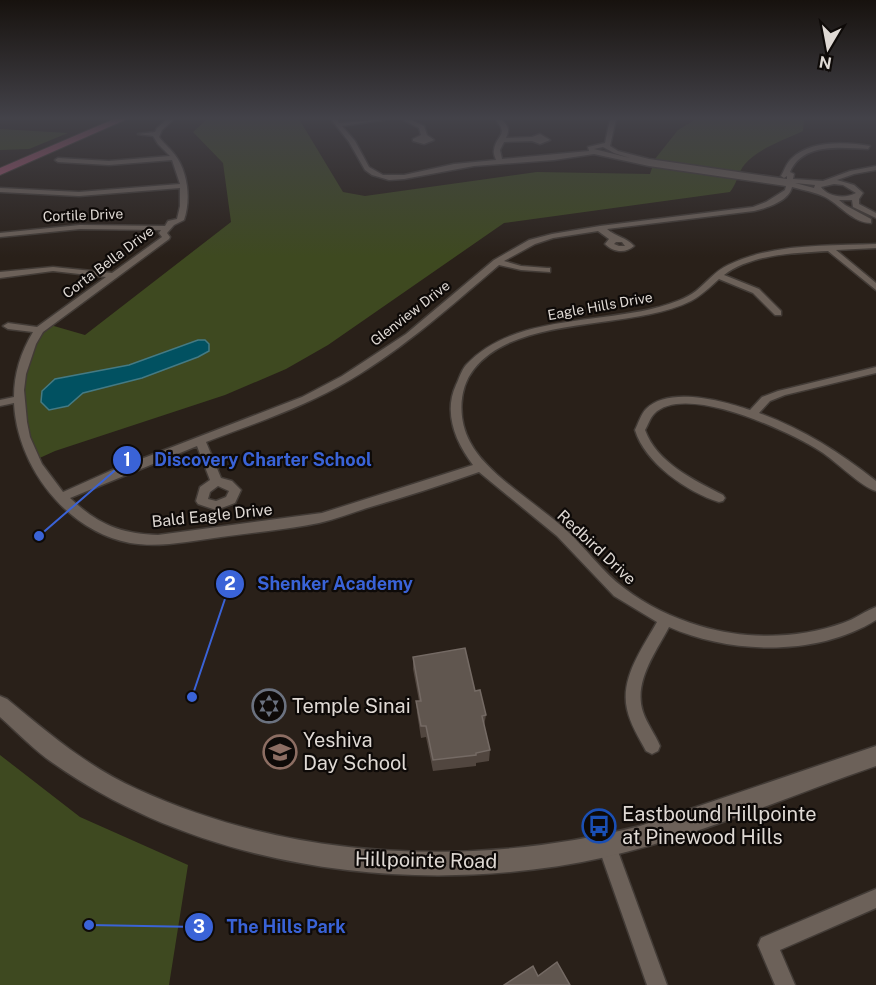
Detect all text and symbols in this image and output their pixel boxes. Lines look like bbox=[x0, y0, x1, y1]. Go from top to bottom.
north arrow bbox=[798, 18, 858, 78]
text: N bbox=[818, 52, 833, 73]
street label: Cortile Drive bbox=[43, 206, 124, 224]
street label: Corta Bella Drive bbox=[59, 223, 157, 301]
street label: Glenview Drive bbox=[367, 277, 453, 349]
street label: Eagle Hills Drive bbox=[546, 289, 654, 323]
callout: Discovery Charter School bbox=[112, 442, 384, 478]
text: 1 bbox=[123, 449, 131, 470]
text: Discovery Charter School bbox=[154, 449, 372, 470]
street label: Bald Eagle Drive bbox=[151, 500, 274, 531]
street label: Redbird Drive bbox=[553, 506, 640, 589]
callout: Shenker Academy bbox=[215, 566, 425, 602]
text: 2 bbox=[224, 573, 236, 594]
text: Shenker Academy bbox=[257, 573, 413, 594]
synagogue icon: Temple Sinai bbox=[251, 688, 287, 724]
place label: Temple Sinai bbox=[292, 694, 411, 718]
place label: Yeshiva Day School bbox=[303, 728, 407, 775]
school or university icon: Yeshiva Day School bbox=[262, 734, 298, 770]
place label: Eastbound Hillpointe at Pinewood Hills bbox=[622, 802, 817, 849]
bus stop icon: Eastbound Hillpointe at Pinewood Hills bbox=[581, 808, 617, 844]
street label: Hillpointe Road bbox=[355, 847, 497, 873]
callout: The Hills Park bbox=[184, 909, 357, 945]
text: 3 bbox=[193, 916, 205, 937]
text: The Hills Park bbox=[226, 916, 346, 937]

